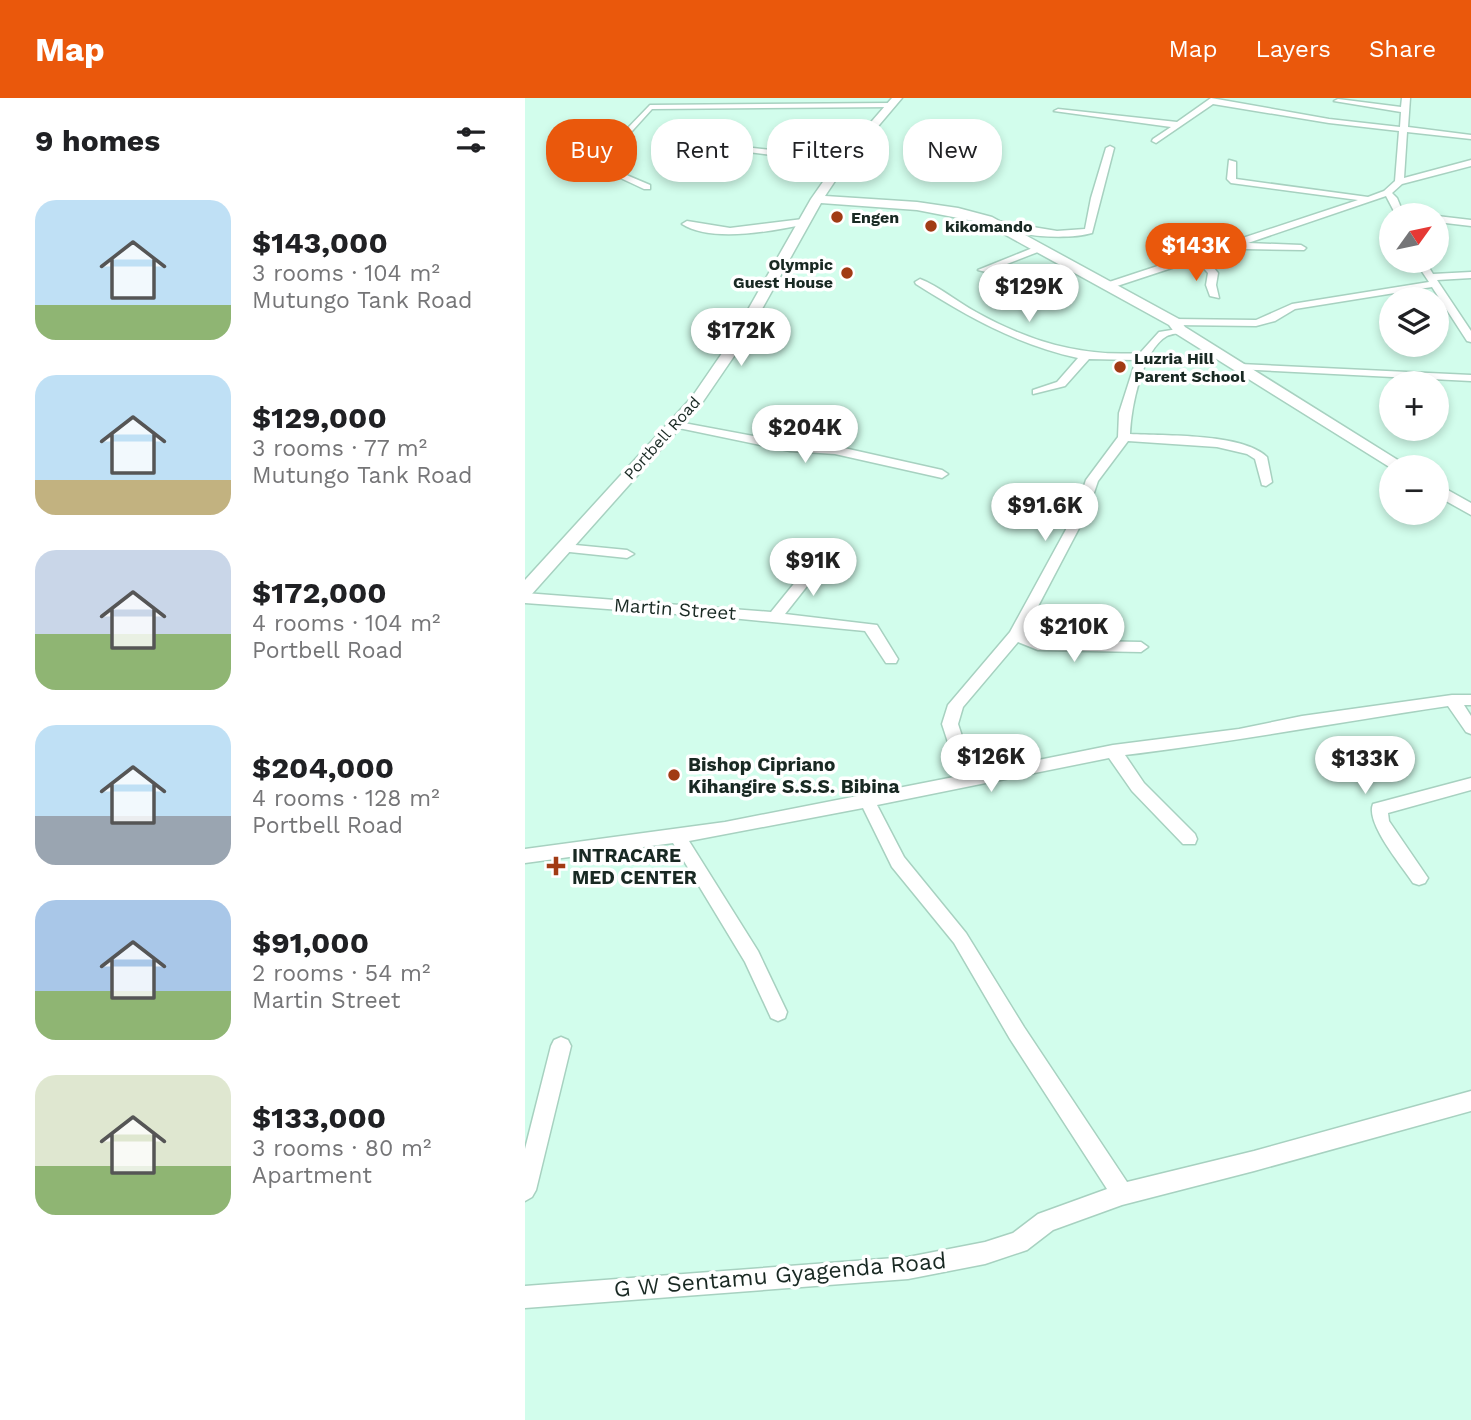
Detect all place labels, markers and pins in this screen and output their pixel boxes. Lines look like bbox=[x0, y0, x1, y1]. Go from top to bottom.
place label: Engen bbox=[851, 208, 899, 227]
marker: Engen bbox=[829, 209, 845, 225]
place label: kikomando bbox=[945, 217, 1033, 236]
marker: kikomando bbox=[923, 218, 939, 234]
pin: $143K bbox=[1147, 223, 1245, 283]
place label: Olympic Guest House bbox=[733, 255, 833, 292]
pin: $129K bbox=[980, 264, 1078, 324]
marker: Olympic Guest House bbox=[839, 265, 855, 281]
pin: $172K bbox=[692, 308, 790, 368]
place label: Luzria Hill Parent School bbox=[1134, 349, 1246, 386]
marker: Luzria Hill Parent School bbox=[1112, 359, 1128, 375]
pin: $204K bbox=[756, 406, 854, 465]
pin: $91.6K bbox=[988, 484, 1102, 543]
pin: $91K bbox=[772, 538, 854, 598]
pin: $210K bbox=[1025, 604, 1123, 664]
pin: $126K bbox=[942, 734, 1040, 794]
pin: $133K bbox=[1316, 736, 1414, 796]
place label: Bishop Cipriano Kihangire S.S.S. Bibina bbox=[688, 753, 900, 798]
marker: Bishop Cipriano Kihangire S.S.S. Bibina bbox=[666, 767, 682, 783]
place label: INTRACARE MED CENTER bbox=[572, 844, 697, 889]
marker: INTRACARE MED CENTER bbox=[546, 856, 566, 876]

